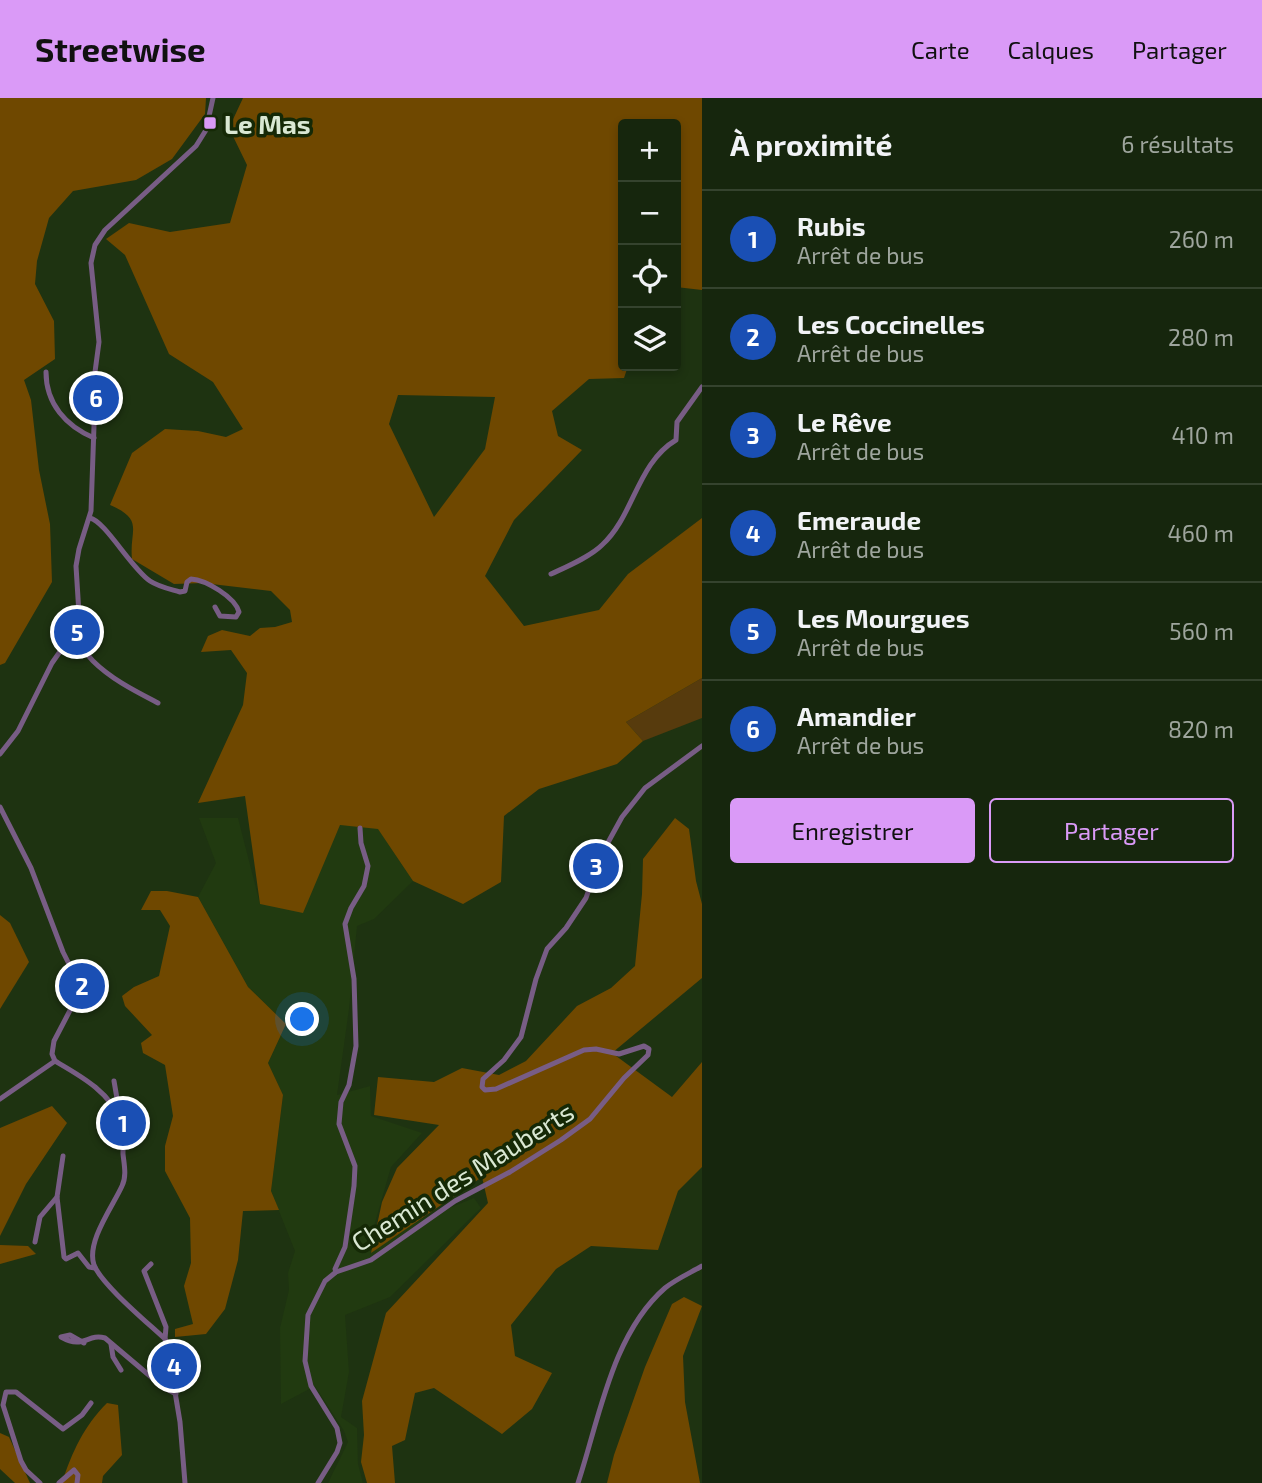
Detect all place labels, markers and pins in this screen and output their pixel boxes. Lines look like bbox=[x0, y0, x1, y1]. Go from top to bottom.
place label: Le Mas bbox=[224, 108, 311, 139]
marker: Le Mas bbox=[202, 115, 218, 131]
pin: 6 bbox=[73, 372, 119, 424]
pin: 5 bbox=[54, 606, 100, 658]
pin: 3 bbox=[573, 840, 619, 892]
pin: 2 bbox=[59, 960, 105, 1012]
pin: 1 bbox=[100, 1097, 146, 1149]
pin: 4 bbox=[151, 1340, 197, 1392]

